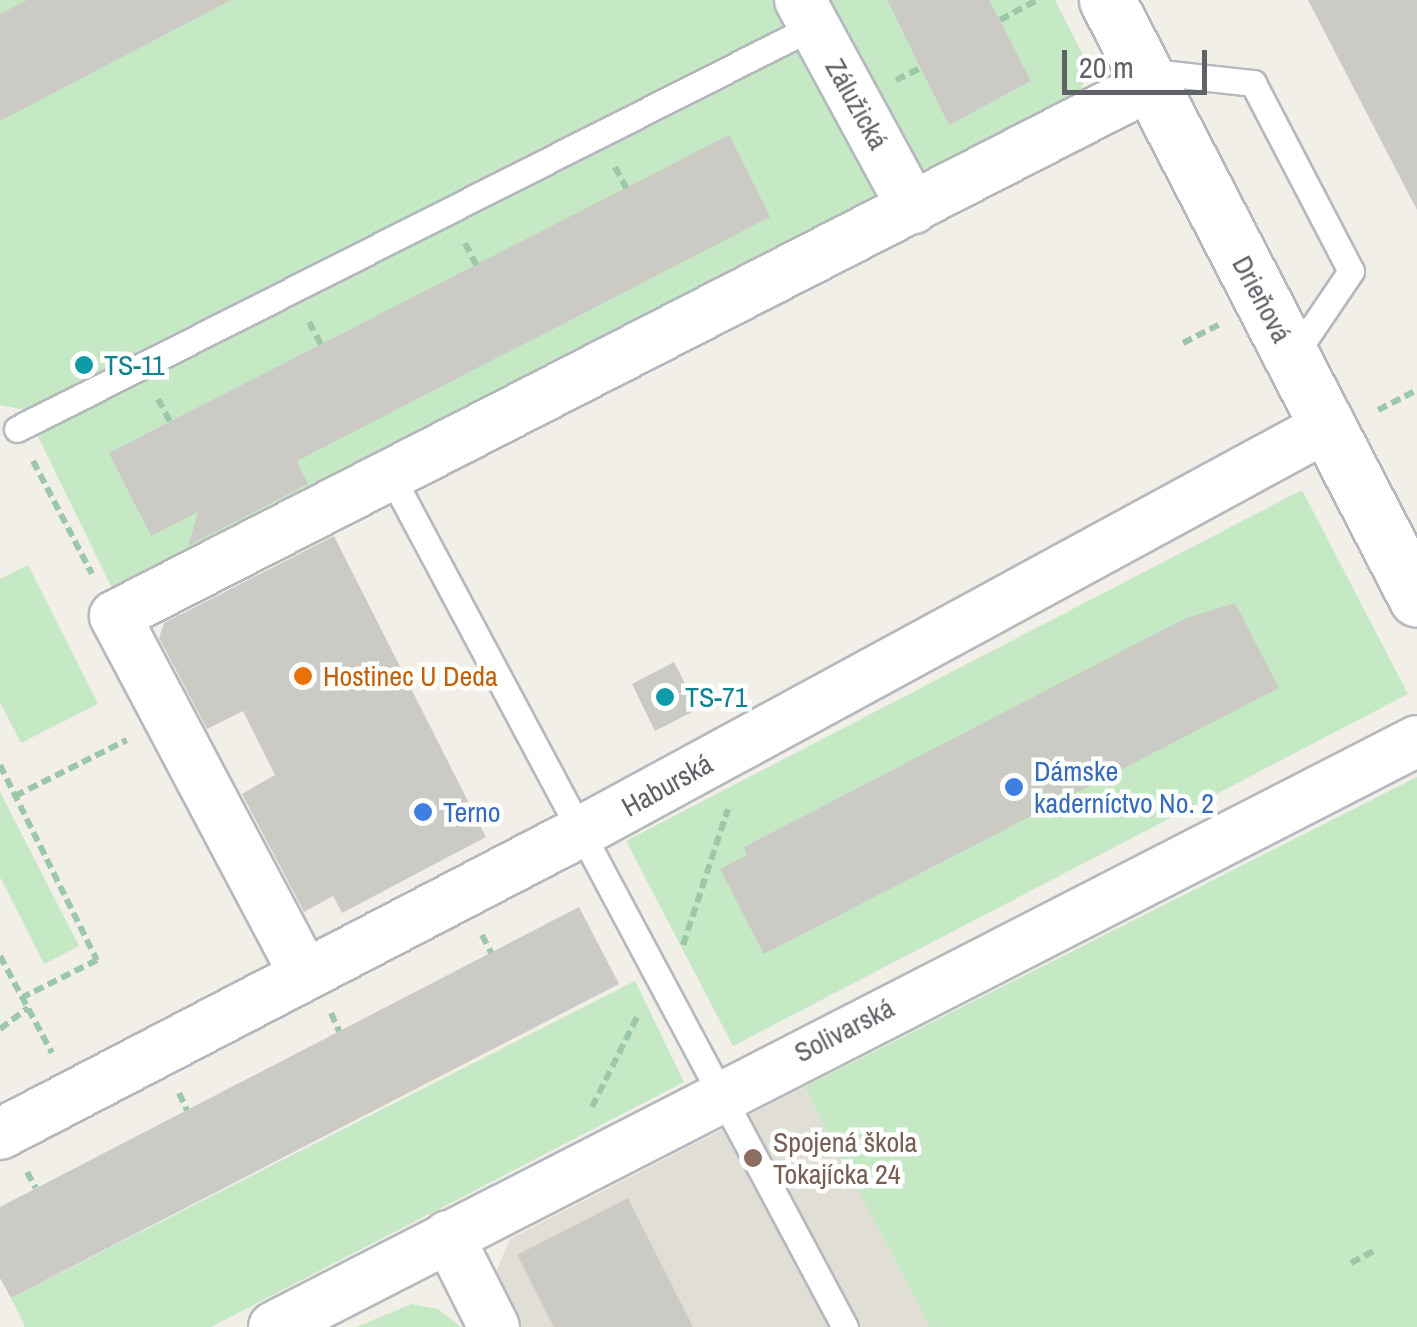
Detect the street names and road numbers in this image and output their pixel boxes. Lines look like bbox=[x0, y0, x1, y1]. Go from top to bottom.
street label: Zálužická bbox=[818, 53, 896, 155]
street label: Drieňová bbox=[1225, 250, 1299, 348]
street label: Haburská bbox=[616, 746, 718, 824]
street label: Solivarská bbox=[789, 991, 899, 1069]

